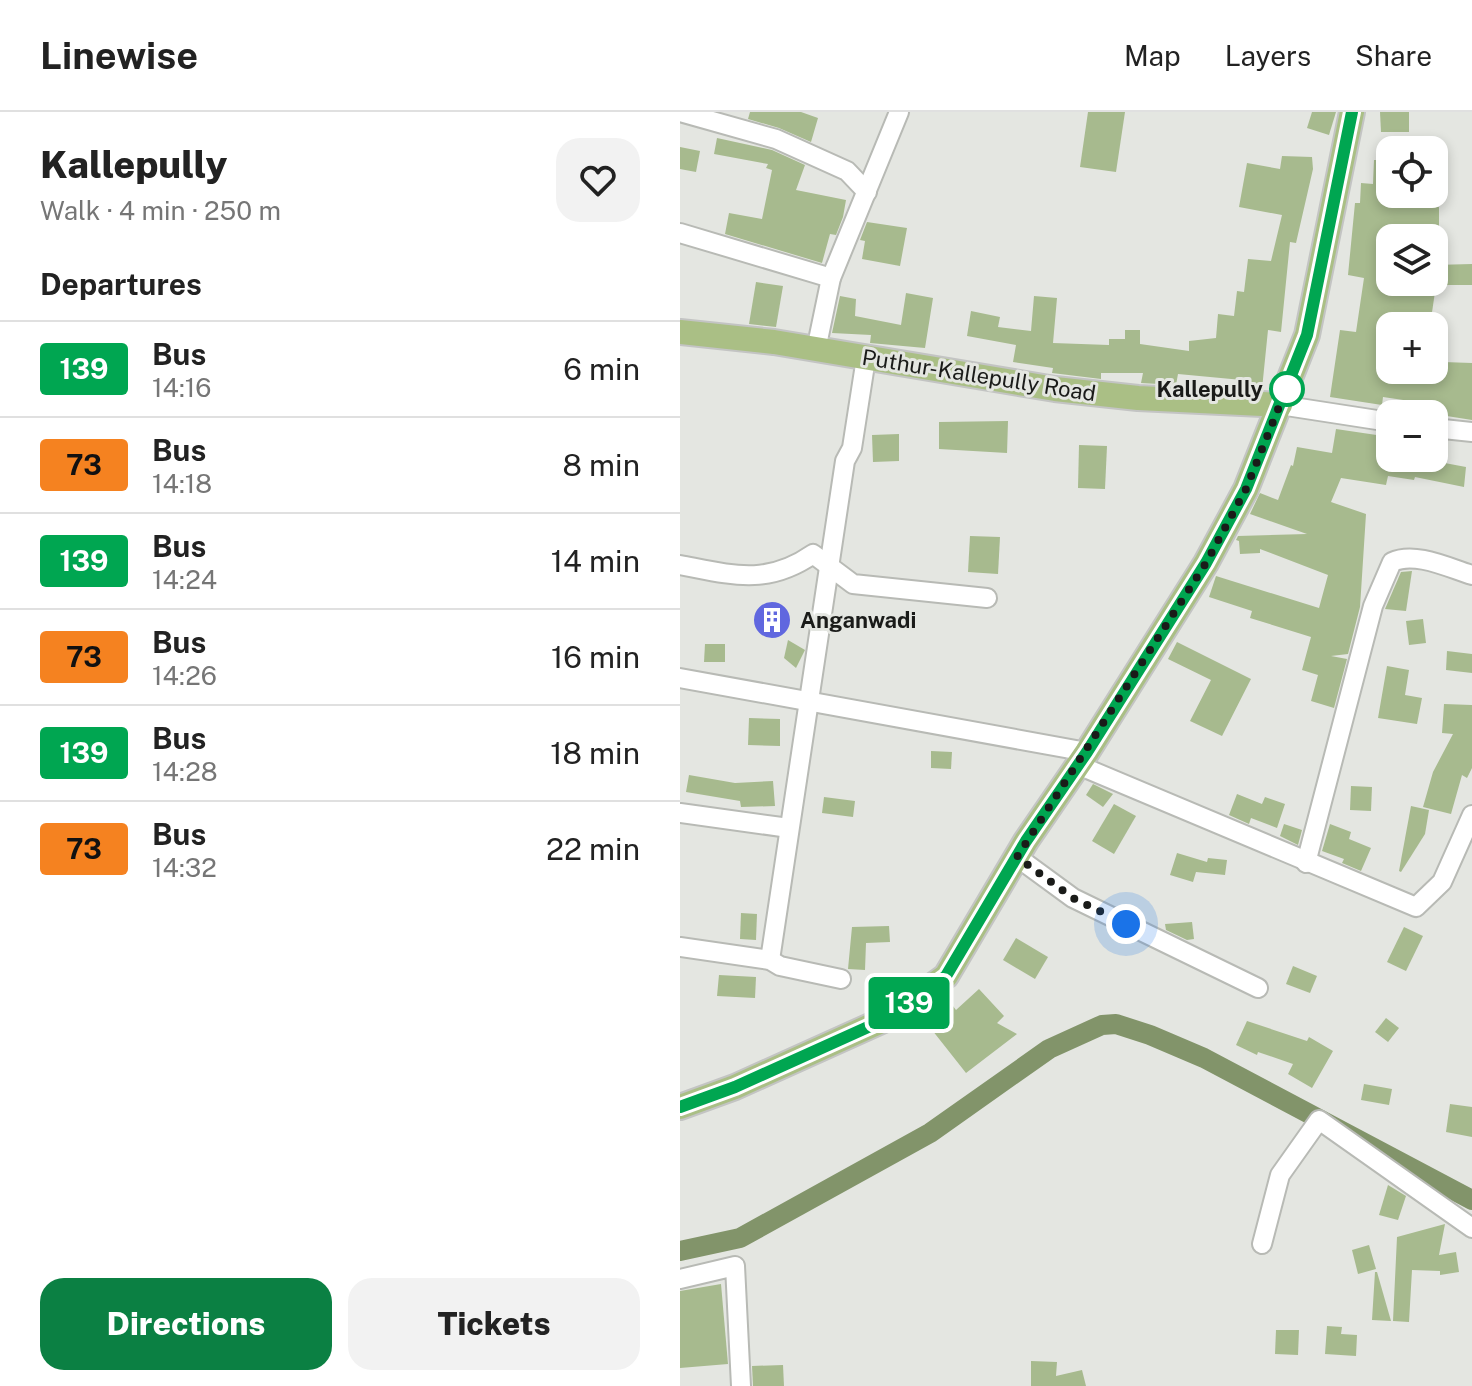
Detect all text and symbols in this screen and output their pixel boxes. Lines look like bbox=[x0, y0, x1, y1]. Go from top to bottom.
text: Linewise bbox=[40, 33, 198, 78]
text: Map bbox=[1124, 39, 1181, 72]
text: Layers bbox=[1225, 39, 1311, 72]
text: Share bbox=[1355, 39, 1432, 72]
map controls bbox=[1376, 136, 1448, 472]
button: locate bbox=[1376, 136, 1448, 208]
button: heart bbox=[556, 138, 640, 222]
text: Kallepully bbox=[40, 142, 227, 187]
text: Walk · 4 min · 250 m bbox=[40, 195, 281, 226]
button: layers bbox=[1376, 224, 1448, 296]
text: Departures bbox=[40, 266, 202, 302]
button: + bbox=[1376, 312, 1448, 384]
text: Bus bbox=[152, 336, 206, 372]
street label: Puthur-Kallepully Road bbox=[860, 344, 1098, 406]
text: 6 min bbox=[563, 351, 640, 387]
text: 139 bbox=[60, 352, 108, 385]
text: 14:16 bbox=[152, 372, 212, 403]
marker: Kallepully bbox=[1270, 372, 1304, 406]
place label: Kallepully bbox=[1156, 376, 1264, 402]
button: − bbox=[1376, 400, 1448, 472]
text: Bus bbox=[152, 432, 206, 468]
text: 8 min bbox=[562, 447, 640, 483]
text: 73 bbox=[66, 448, 102, 481]
text: 14:18 bbox=[152, 468, 212, 499]
text: Bus bbox=[152, 528, 206, 564]
text: 14 min bbox=[551, 543, 640, 579]
text: 139 bbox=[60, 544, 108, 577]
text: 14:24 bbox=[152, 564, 217, 595]
building icon: Anganwadi bbox=[751, 599, 793, 641]
place label: Anganwadi bbox=[800, 607, 916, 633]
text: Bus bbox=[152, 624, 206, 660]
text: 16 min bbox=[551, 639, 640, 675]
text: 73 bbox=[66, 640, 102, 673]
text: 14:26 bbox=[152, 660, 217, 691]
text: Bus bbox=[152, 720, 206, 756]
text: 18 min bbox=[550, 735, 640, 771]
text: 139 bbox=[60, 736, 108, 769]
text: 14:28 bbox=[152, 756, 218, 787]
text: Bus bbox=[152, 816, 206, 852]
text: 22 min bbox=[546, 831, 640, 867]
text: 73 bbox=[66, 832, 102, 865]
text: 14:32 bbox=[152, 852, 217, 883]
your location bbox=[1106, 904, 1146, 944]
line badge: 139 bbox=[863, 977, 955, 1029]
text: 139 bbox=[885, 986, 933, 1019]
button: Directions bbox=[40, 1278, 332, 1370]
button: Tickets bbox=[348, 1278, 640, 1370]

